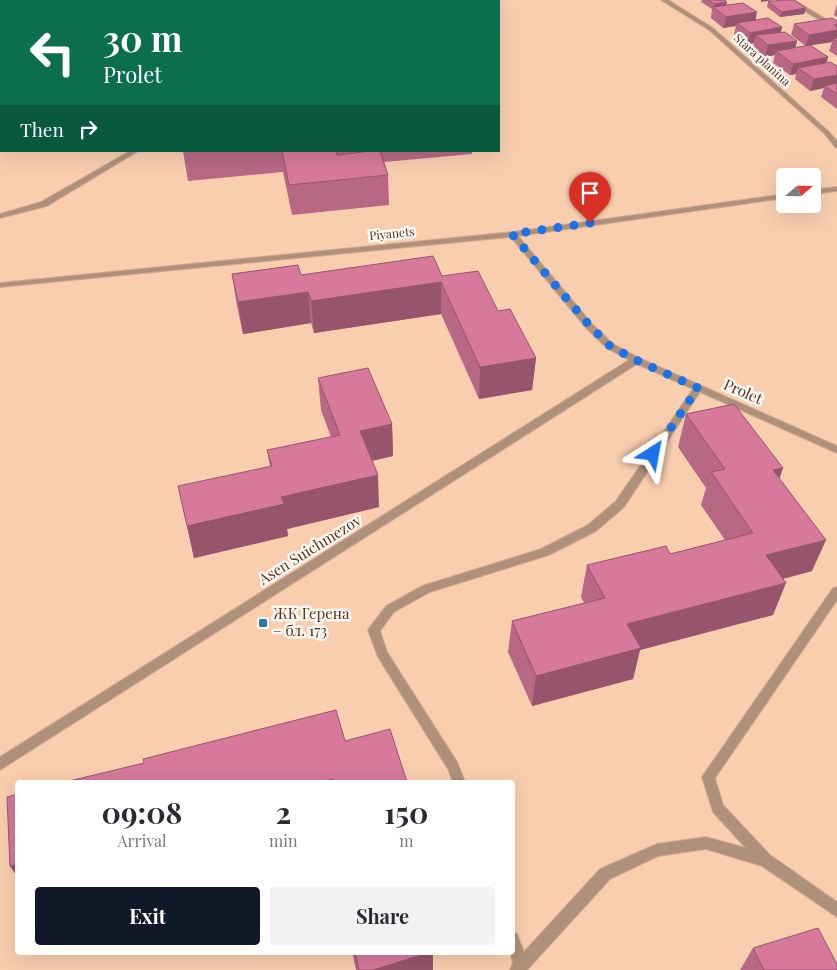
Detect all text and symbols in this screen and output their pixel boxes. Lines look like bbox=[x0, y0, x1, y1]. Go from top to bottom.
text: 30 m bbox=[103, 14, 183, 61]
icon: left bbox=[20, 20, 85, 85]
street label: Stara planina bbox=[731, 30, 794, 89]
text: Prolet bbox=[103, 59, 162, 89]
icon: right bbox=[74, 115, 102, 143]
text: Then bbox=[20, 116, 64, 142]
north arrow bbox=[776, 168, 821, 212]
map controls bbox=[776, 168, 821, 213]
pin bbox=[569, 172, 611, 223]
icon: arrive bbox=[576, 179, 604, 207]
street label: Piyanets bbox=[369, 223, 415, 243]
street label: Prolet bbox=[721, 374, 766, 409]
position arrow bbox=[626, 427, 678, 479]
street label: Asen Suichmezov bbox=[254, 509, 365, 589]
place label: ЖК Герена – бл. 173 bbox=[273, 603, 350, 640]
marker: ЖК Герена – бл. 173 bbox=[257, 617, 269, 629]
text: 09:08 bbox=[102, 792, 182, 832]
text: 2 bbox=[275, 792, 291, 832]
text: 150 bbox=[384, 792, 428, 832]
text: Arrival bbox=[117, 830, 167, 851]
text: min bbox=[269, 830, 298, 851]
text: m bbox=[399, 830, 413, 851]
button: Exit bbox=[35, 887, 260, 945]
button: Share bbox=[270, 887, 495, 945]

